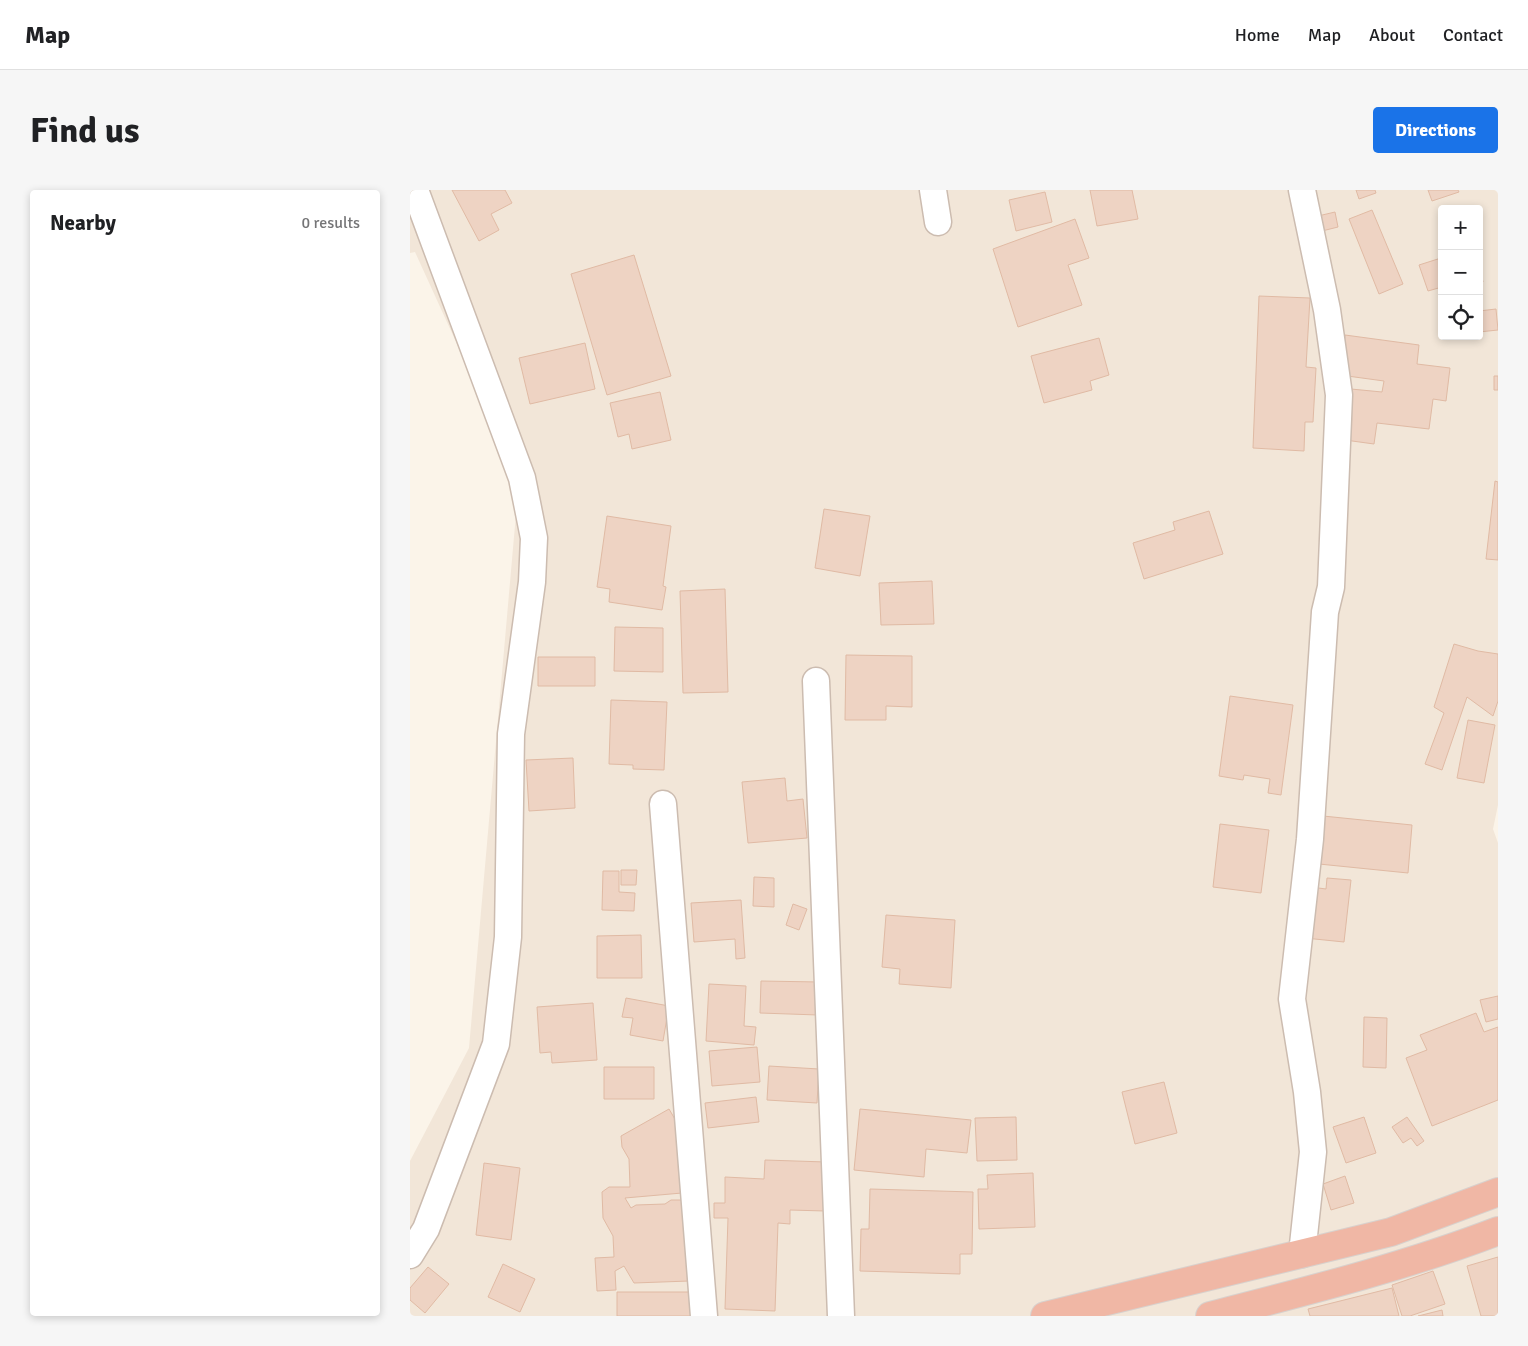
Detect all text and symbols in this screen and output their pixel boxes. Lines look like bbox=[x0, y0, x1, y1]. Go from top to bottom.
text: Map bbox=[25, 20, 70, 50]
text: Home bbox=[1235, 24, 1280, 46]
text: Map bbox=[1308, 24, 1341, 46]
text: About bbox=[1369, 24, 1415, 46]
text: Contact bbox=[1443, 24, 1503, 46]
button: Directions bbox=[1373, 107, 1498, 153]
text: Find us bbox=[30, 109, 140, 152]
map controls bbox=[1438, 205, 1483, 340]
button: + bbox=[1438, 205, 1483, 250]
text: Nearby bbox=[50, 210, 116, 236]
text: 0 results bbox=[301, 213, 360, 233]
button: − bbox=[1438, 250, 1483, 295]
button: locate bbox=[1438, 295, 1483, 340]

